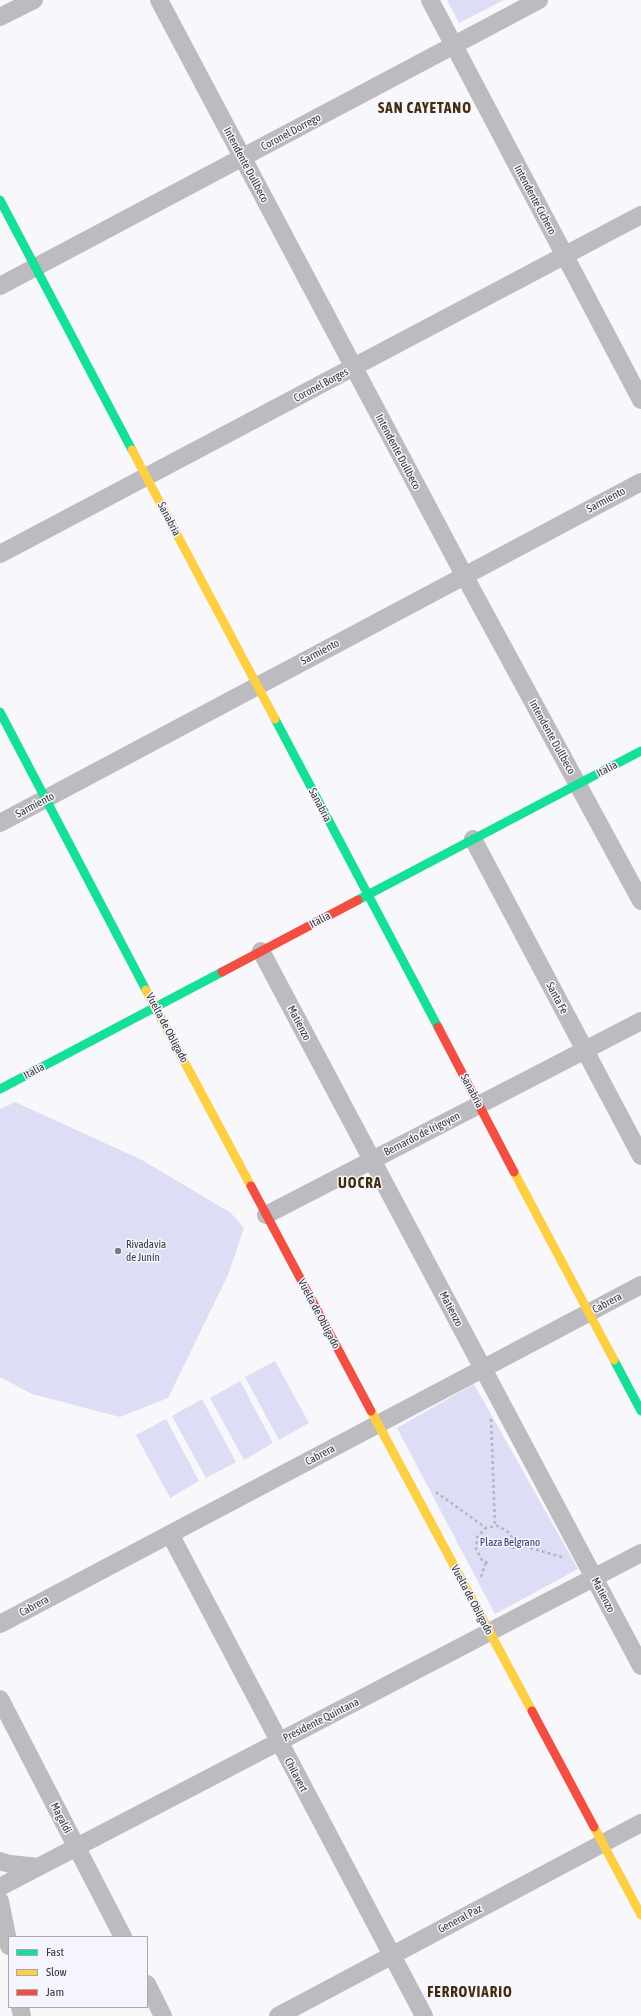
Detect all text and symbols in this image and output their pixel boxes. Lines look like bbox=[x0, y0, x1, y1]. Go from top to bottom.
district label: SAN CAYETANO bbox=[378, 99, 472, 117]
street label: Coronel Dorrego bbox=[259, 111, 323, 153]
street label: Intendente Dullbeco bbox=[221, 125, 271, 205]
street label: Intendente Cichero bbox=[511, 163, 559, 237]
street label: Coronel Borges bbox=[291, 365, 351, 405]
street label: Intendente Dullbeco bbox=[373, 412, 423, 492]
street label: Sarmiento bbox=[584, 484, 628, 516]
street label: Sanabria bbox=[155, 500, 183, 538]
street label: Sarmiento bbox=[298, 636, 342, 668]
street label: Intendente Dullbeco bbox=[526, 697, 578, 777]
street label: Italia bbox=[594, 758, 620, 780]
street label: Sanabria bbox=[306, 786, 334, 824]
street label: Sarmiento bbox=[13, 789, 57, 821]
street label: Italia bbox=[307, 909, 333, 931]
street label: Santa Fe bbox=[543, 980, 571, 1016]
street label: Vuelta de Obligado bbox=[143, 991, 191, 1065]
street label: Matienzo bbox=[284, 1003, 314, 1043]
street label: Italia bbox=[21, 1060, 47, 1082]
street label: Sanabria bbox=[458, 1072, 486, 1110]
street label: Bernardo de Irigoyen bbox=[382, 1109, 462, 1159]
district label: UOCRA bbox=[338, 1174, 382, 1192]
place label: Rivadavia de Junín bbox=[126, 1238, 166, 1264]
marker: Rivadavia de Junín bbox=[113, 1246, 123, 1256]
street label: Vuelta de Obligado bbox=[295, 1277, 343, 1351]
street label: Matienzo bbox=[436, 1289, 466, 1329]
street label: Cabrera bbox=[590, 1290, 624, 1316]
street label: Cabrera bbox=[303, 1442, 337, 1468]
park label: Plaza Belgrano bbox=[480, 1536, 540, 1550]
street label: Vuelta de Obligado bbox=[448, 1563, 496, 1637]
street label: Matienzo bbox=[588, 1575, 618, 1615]
street label: Cabrera bbox=[17, 1593, 51, 1619]
street label: Presidente Quintana bbox=[281, 1695, 361, 1745]
street label: Chilavert bbox=[282, 1756, 310, 1794]
street label: Magaldi bbox=[48, 1800, 74, 1836]
street label: General Paz bbox=[436, 1902, 484, 1936]
legend bbox=[8, 1936, 148, 2008]
text: Fast bbox=[46, 1945, 64, 1959]
text: Slow bbox=[46, 1965, 67, 1979]
district label: FERROVIARIO bbox=[427, 1983, 513, 2001]
text: Jam bbox=[46, 1985, 64, 1999]

